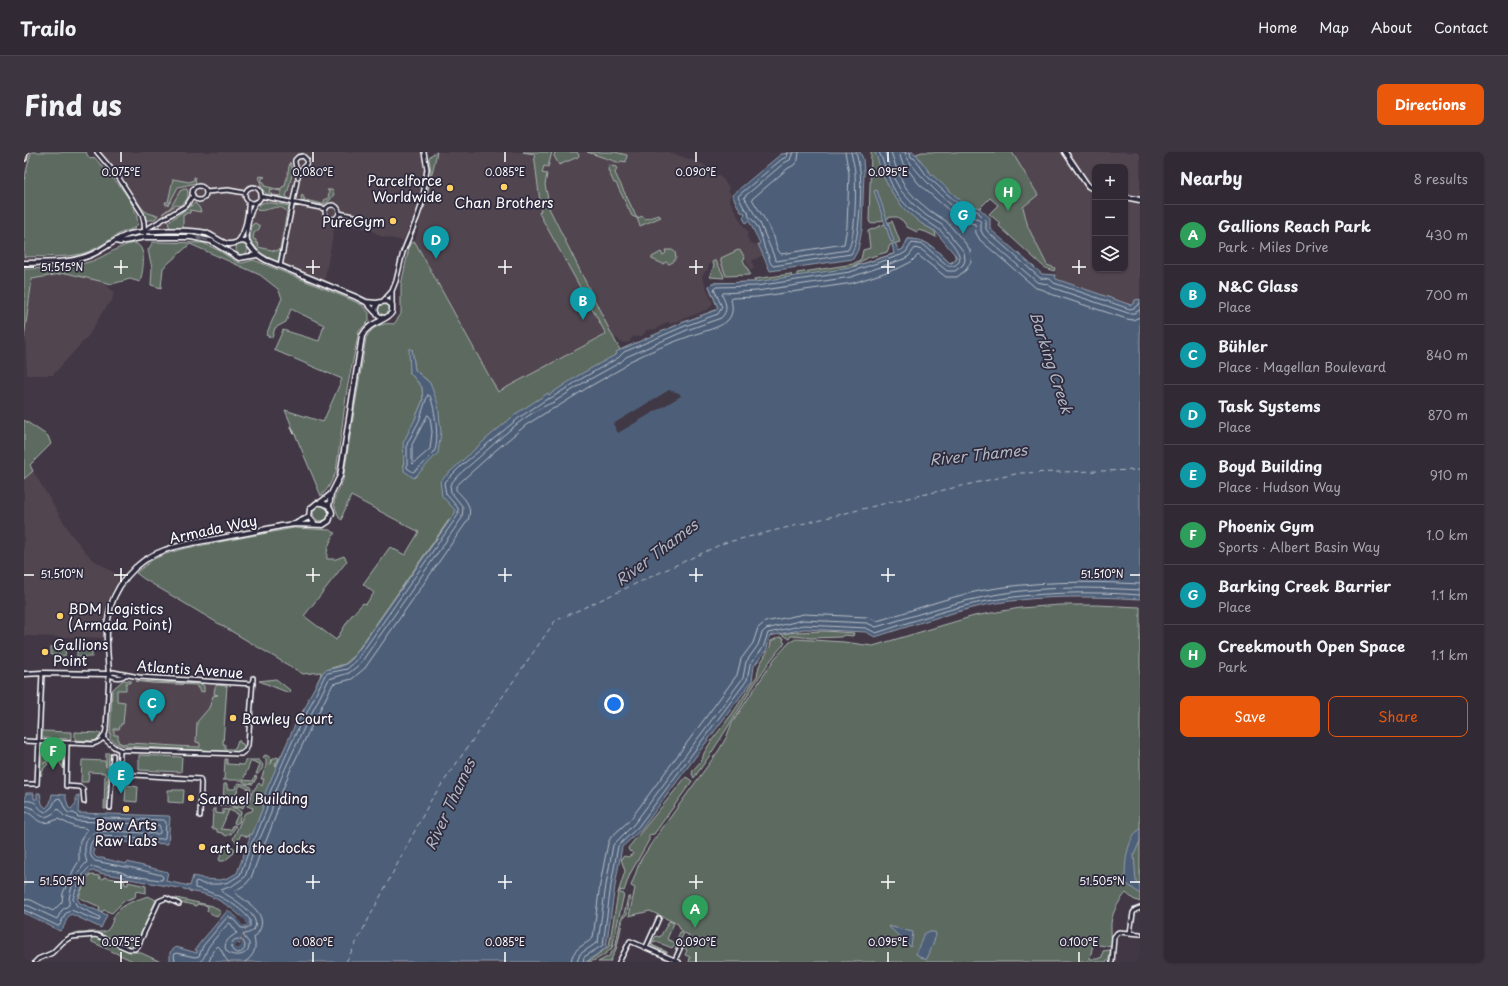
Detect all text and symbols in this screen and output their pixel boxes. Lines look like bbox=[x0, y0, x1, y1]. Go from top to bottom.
text: Trailo bbox=[20, 14, 76, 42]
text: Home bbox=[1258, 17, 1297, 38]
text: Map bbox=[1319, 17, 1349, 38]
text: About bbox=[1371, 17, 1412, 38]
text: Contact bbox=[1434, 17, 1488, 38]
text: Find us bbox=[24, 83, 122, 126]
button: Directions bbox=[1377, 84, 1484, 125]
text: 0.075°E bbox=[102, 164, 140, 179]
text: 0.080°E bbox=[292, 164, 334, 179]
text: 0.085°E bbox=[485, 164, 525, 179]
text: 0.090°E bbox=[676, 164, 716, 179]
text: 0.095°E bbox=[868, 164, 908, 179]
map controls bbox=[1092, 164, 1128, 272]
button: + bbox=[1092, 164, 1128, 200]
text: Nearby bbox=[1180, 165, 1242, 191]
text: 8 results bbox=[1414, 169, 1468, 188]
place label: Parcelforce Worldwide bbox=[367, 170, 442, 207]
pin: H bbox=[995, 178, 1021, 211]
marker: Chan Brothers bbox=[499, 182, 509, 192]
marker: Parcelforce Worldwide bbox=[445, 183, 455, 193]
place label: Chan Brothers bbox=[455, 192, 553, 213]
button: − bbox=[1092, 200, 1128, 236]
pin: G bbox=[950, 201, 976, 234]
place label: PureGym bbox=[322, 211, 385, 232]
text: Gallions Reach Park bbox=[1218, 214, 1371, 237]
marker: PureGym bbox=[388, 216, 398, 226]
text: A bbox=[1188, 225, 1198, 244]
text: 430 m bbox=[1426, 225, 1468, 244]
pin: D bbox=[423, 226, 449, 259]
one-way arrow bbox=[196, 236, 208, 242]
button: layers bbox=[1092, 236, 1128, 272]
text: Park · Miles Drive bbox=[1218, 237, 1328, 256]
text: 51.515°N bbox=[41, 259, 83, 274]
text: N&C Glass bbox=[1218, 274, 1298, 297]
text: B bbox=[1189, 285, 1197, 304]
text: 700 m bbox=[1426, 285, 1468, 304]
pin: B bbox=[570, 287, 596, 320]
text: Place bbox=[1218, 297, 1251, 316]
water label: Barking Creek bbox=[1025, 308, 1080, 418]
text: Bühler bbox=[1218, 334, 1268, 357]
text: C bbox=[1188, 345, 1198, 364]
text: 840 m bbox=[1426, 345, 1468, 364]
text: Place · Magellan Boulevard bbox=[1218, 357, 1386, 376]
text: Task Systems bbox=[1218, 394, 1321, 417]
text: D bbox=[1188, 405, 1198, 424]
text: 870 m bbox=[1428, 405, 1468, 424]
text: Place bbox=[1218, 417, 1251, 436]
water label: River Thames bbox=[928, 437, 1030, 471]
text: Boyd Building bbox=[1218, 454, 1322, 477]
text: E bbox=[1189, 465, 1197, 484]
text: 910 m bbox=[1430, 465, 1468, 484]
text: Place · Hudson Way bbox=[1218, 477, 1341, 496]
street label: Armada Way bbox=[167, 509, 259, 549]
water label: River Thames bbox=[610, 512, 704, 591]
text: Phoenix Gym bbox=[1218, 514, 1314, 537]
text: F bbox=[1189, 525, 1197, 544]
text: 1.0 km bbox=[1427, 525, 1468, 544]
text: Sports · Albert Basin Way bbox=[1218, 537, 1380, 556]
text: 51.510°N bbox=[40, 566, 84, 581]
text: 51.510°N bbox=[1080, 566, 1124, 581]
text: Barking Creek Barrier bbox=[1218, 574, 1391, 597]
text: G bbox=[1188, 585, 1198, 604]
text: 1.1 km bbox=[1431, 585, 1468, 604]
text: Place bbox=[1218, 597, 1251, 616]
place label: BDM Logistics (Armada Point) bbox=[68, 598, 173, 635]
marker: BDM Logistics (Armada Point) bbox=[55, 611, 65, 621]
place label: Gallions Point bbox=[53, 634, 108, 671]
text: Creekmouth Open Space bbox=[1218, 634, 1405, 657]
text: H bbox=[1188, 645, 1198, 664]
text: 1.1 km bbox=[1431, 645, 1468, 664]
marker: Gallions Point bbox=[40, 647, 50, 657]
street label: Atlantis Avenue bbox=[136, 655, 244, 683]
text: Park bbox=[1218, 657, 1247, 676]
pin: C bbox=[139, 689, 165, 722]
your location bbox=[604, 694, 624, 714]
button: Save bbox=[1180, 696, 1320, 737]
button: Share bbox=[1328, 696, 1468, 737]
place label: Bawley Court bbox=[241, 708, 333, 729]
marker: Bawley Court bbox=[228, 713, 238, 723]
pin: F bbox=[40, 737, 66, 770]
water label: River Thames bbox=[418, 753, 481, 853]
pin: E bbox=[108, 761, 134, 794]
place label: Samuel Building bbox=[199, 788, 308, 809]
marker: Samuel Building bbox=[186, 793, 196, 803]
marker: Bow Arts Raw Labs bbox=[121, 804, 131, 814]
place label: Bow Arts Raw Labs bbox=[95, 814, 157, 851]
place label: art in the docks bbox=[210, 837, 315, 858]
marker: art in the docks bbox=[197, 842, 207, 852]
text: 51.505°N bbox=[39, 873, 85, 888]
text: 51.505°N bbox=[1079, 873, 1125, 888]
pin: A bbox=[682, 895, 708, 928]
text: 0.075°E bbox=[102, 934, 140, 949]
text: 0.080°E bbox=[292, 934, 334, 949]
text: 0.085°E bbox=[485, 934, 525, 949]
text: 0.090°E bbox=[676, 934, 716, 949]
text: 0.095°E bbox=[868, 934, 908, 949]
text: 0.100°E bbox=[1059, 934, 1099, 949]

